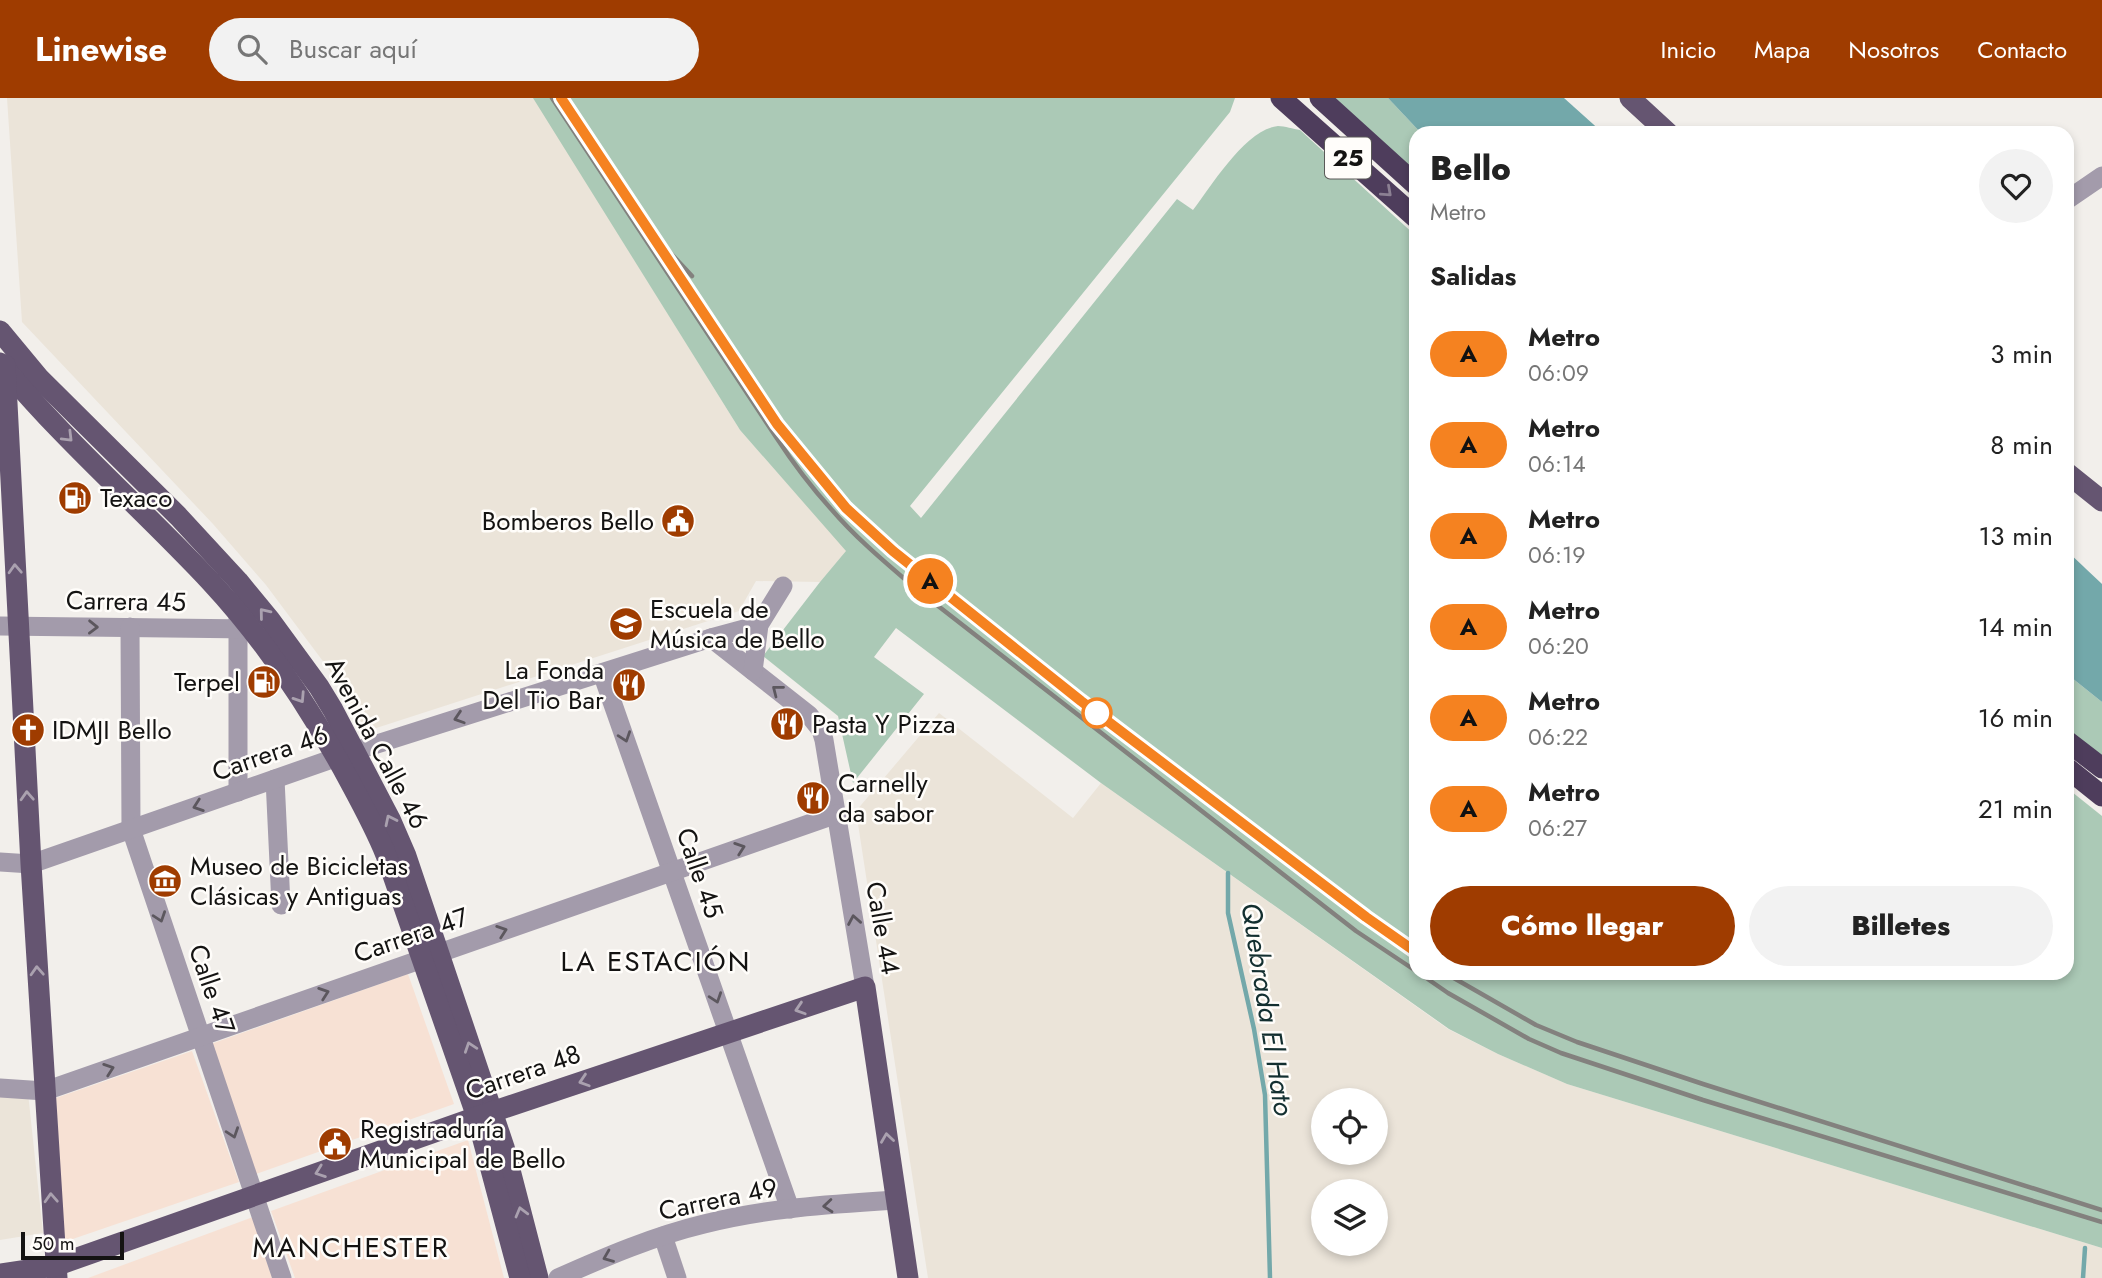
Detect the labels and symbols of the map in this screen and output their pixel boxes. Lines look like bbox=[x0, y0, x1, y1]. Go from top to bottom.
road number: 25 bbox=[1325, 138, 1371, 178]
one-way arrow bbox=[1379, 184, 1392, 197]
one-way arrow bbox=[60, 429, 73, 442]
fuel station icon: Texaco bbox=[56, 479, 94, 517]
place label: Texaco bbox=[100, 479, 173, 517]
place label: Bomberos Bello bbox=[482, 502, 654, 540]
public building icon: Bomberos Bello bbox=[659, 502, 697, 540]
line badge: A bbox=[907, 558, 953, 604]
one-way arrow bbox=[8, 563, 23, 574]
street label: Carrera 45 bbox=[66, 581, 186, 621]
place label: Escuela de Música de Bello bbox=[650, 590, 825, 658]
school or university icon: Escuela de Música de Bello bbox=[607, 605, 645, 643]
one-way arrow bbox=[260, 608, 272, 621]
one-way arrow bbox=[88, 619, 98, 635]
street label: Avenida Calle 46 bbox=[316, 650, 438, 836]
place label: La Fonda Del Tio Bar bbox=[482, 651, 604, 719]
place label: Terpel bbox=[174, 663, 240, 701]
fuel station icon: Terpel bbox=[245, 663, 283, 701]
restaurant icon: La Fonda Del Tio Bar bbox=[610, 666, 648, 704]
one-way arrow bbox=[773, 686, 785, 699]
one-way arrow bbox=[292, 690, 305, 703]
unlabelled marker bbox=[1082, 698, 1112, 728]
restaurant icon: Pasta Y Pizza bbox=[768, 705, 806, 743]
place label: Pasta Y Pizza bbox=[812, 705, 956, 743]
one-way arrow bbox=[453, 710, 466, 724]
church icon: IDMJI Bello bbox=[9, 711, 47, 749]
place label: IDMJI Bello bbox=[52, 711, 172, 749]
street label: Carrera 46 bbox=[207, 715, 333, 791]
one-way arrow bbox=[617, 731, 631, 743]
place label: Carnelly da sabor bbox=[838, 764, 934, 832]
restaurant icon: Carnelly da sabor bbox=[794, 779, 832, 817]
one-way arrow bbox=[20, 790, 35, 801]
one-way arrow bbox=[193, 798, 205, 812]
one-way arrow bbox=[385, 815, 399, 827]
street label: Calle 45 bbox=[667, 823, 733, 923]
one-way arrow bbox=[734, 842, 746, 856]
place label: Museo de Bicicletas Clásicas y Antiguas bbox=[190, 847, 408, 915]
museum icon: Museo de Bicicletas Clásicas y Antiguas bbox=[146, 862, 184, 900]
street label: Calle 44 bbox=[856, 879, 910, 977]
street label: Carrera 47 bbox=[348, 898, 474, 972]
water label: Quebrada El Hato bbox=[1230, 900, 1305, 1119]
one-way arrow bbox=[152, 910, 166, 923]
one-way arrow bbox=[847, 914, 862, 926]
one-way arrow bbox=[496, 925, 508, 939]
street label: Calle 47 bbox=[179, 939, 245, 1039]
district label: LA ESTACIÓN bbox=[561, 941, 751, 982]
one-way arrow bbox=[30, 965, 45, 976]
one-way arrow bbox=[317, 987, 329, 1001]
one-way arrow bbox=[708, 992, 722, 1004]
one-way arrow bbox=[795, 1001, 807, 1015]
street label: Carrera 48 bbox=[460, 1035, 586, 1109]
one-way arrow bbox=[464, 1042, 478, 1054]
one-way arrow bbox=[102, 1063, 114, 1077]
one-way arrow bbox=[579, 1073, 591, 1087]
place label: Registraduría Municipal de Bello bbox=[360, 1110, 565, 1178]
public building icon: Registraduría Municipal de Bello bbox=[316, 1125, 354, 1163]
one-way arrow bbox=[225, 1126, 239, 1138]
one-way arrow bbox=[880, 1132, 895, 1144]
one-way arrow bbox=[315, 1164, 327, 1178]
street label: Carrera 49 bbox=[655, 1168, 781, 1230]
one-way arrow bbox=[44, 1192, 59, 1203]
one-way arrow bbox=[823, 1198, 834, 1213]
one-way arrow bbox=[515, 1206, 529, 1218]
district label: MANCHESTER bbox=[253, 1227, 449, 1268]
scale bar bbox=[21, 1229, 124, 1261]
one-way arrow bbox=[603, 1248, 615, 1262]

